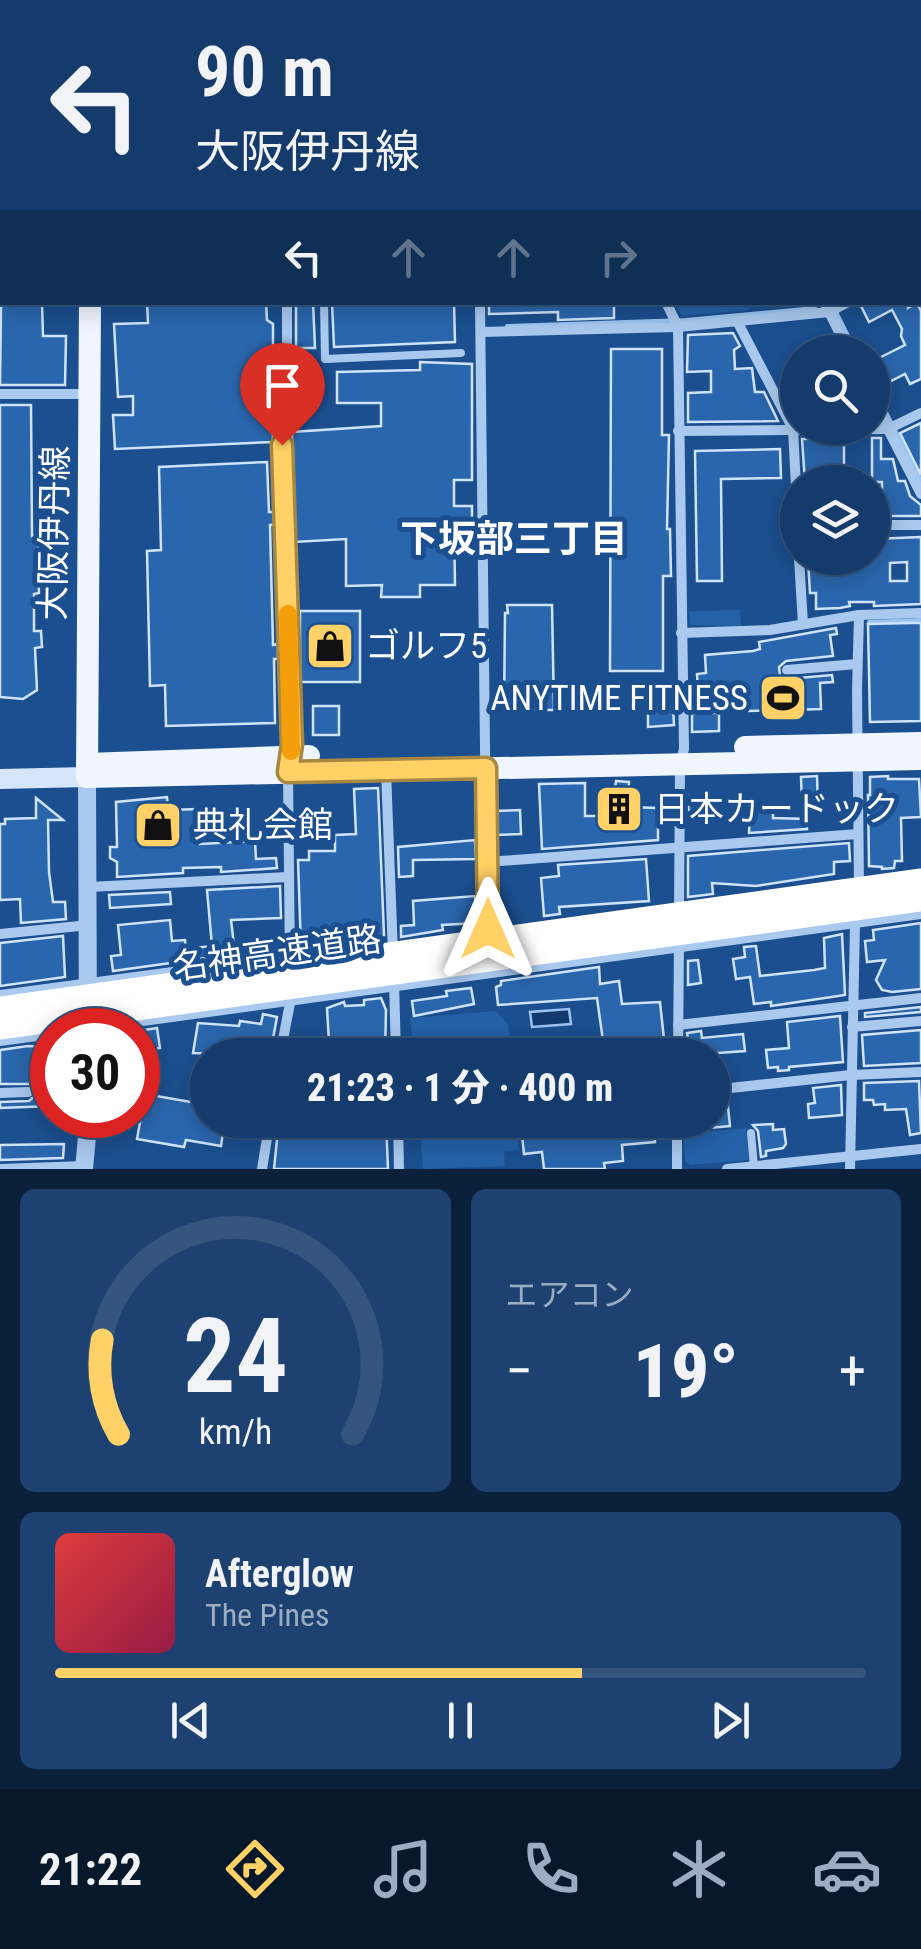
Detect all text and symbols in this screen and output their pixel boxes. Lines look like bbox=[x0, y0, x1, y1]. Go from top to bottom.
text: 90 m bbox=[195, 31, 334, 113]
icon: left bbox=[30, 40, 160, 170]
text: 大阪伊丹線 bbox=[195, 125, 420, 178]
icon: left bbox=[276, 230, 331, 285]
icon: ahead bbox=[381, 230, 436, 285]
icon: ahead bbox=[486, 230, 541, 285]
icon: right bbox=[591, 230, 646, 285]
map controls bbox=[780, 335, 890, 575]
button: search bbox=[780, 335, 890, 445]
pin bbox=[240, 343, 325, 446]
icon: arrive bbox=[255, 358, 310, 413]
street label: 大阪伊丹線 bbox=[32, 445, 77, 621]
button: layers bbox=[780, 465, 890, 575]
district label: 下坂部三丁目 bbox=[400, 517, 628, 561]
shop icon: ゴルフ5 bbox=[304, 620, 356, 672]
place label: ゴルフ5 bbox=[365, 626, 487, 667]
sports icon: ANYTIME FITNESS bbox=[757, 672, 809, 724]
place label: ANYTIME FITNESS bbox=[490, 678, 748, 719]
building icon: 日本カードック bbox=[593, 783, 645, 835]
place label: 日本カードック bbox=[654, 789, 899, 830]
shop icon: 典礼会館 bbox=[132, 799, 184, 851]
place label: 典礼会館 bbox=[193, 805, 333, 846]
position arrow bbox=[436, 877, 540, 981]
street label: 名神高速道路 bbox=[170, 919, 384, 988]
speed limit sign: 30 bbox=[30, 1008, 160, 1138]
text: 21:23 · 1 分 · 400 m bbox=[307, 1066, 613, 1110]
text: エアコン bbox=[506, 1276, 634, 1314]
text: 24 bbox=[183, 1296, 288, 1417]
text: 19° bbox=[633, 1327, 739, 1415]
text: − bbox=[506, 1339, 533, 1403]
text: + bbox=[839, 1339, 866, 1403]
text: km/h bbox=[198, 1411, 272, 1453]
text: Afterglow bbox=[205, 1552, 354, 1596]
text: The Pines bbox=[205, 1596, 330, 1634]
icon: previous bbox=[163, 1693, 218, 1748]
icon: pause bbox=[433, 1693, 488, 1748]
icon: next bbox=[703, 1693, 758, 1748]
icon: directions bbox=[220, 1834, 290, 1904]
icon: music bbox=[368, 1834, 438, 1904]
icon: phone bbox=[516, 1834, 586, 1904]
icon: climate bbox=[664, 1834, 734, 1904]
icon: car bbox=[812, 1834, 882, 1904]
text: 21:22 bbox=[39, 1843, 142, 1896]

